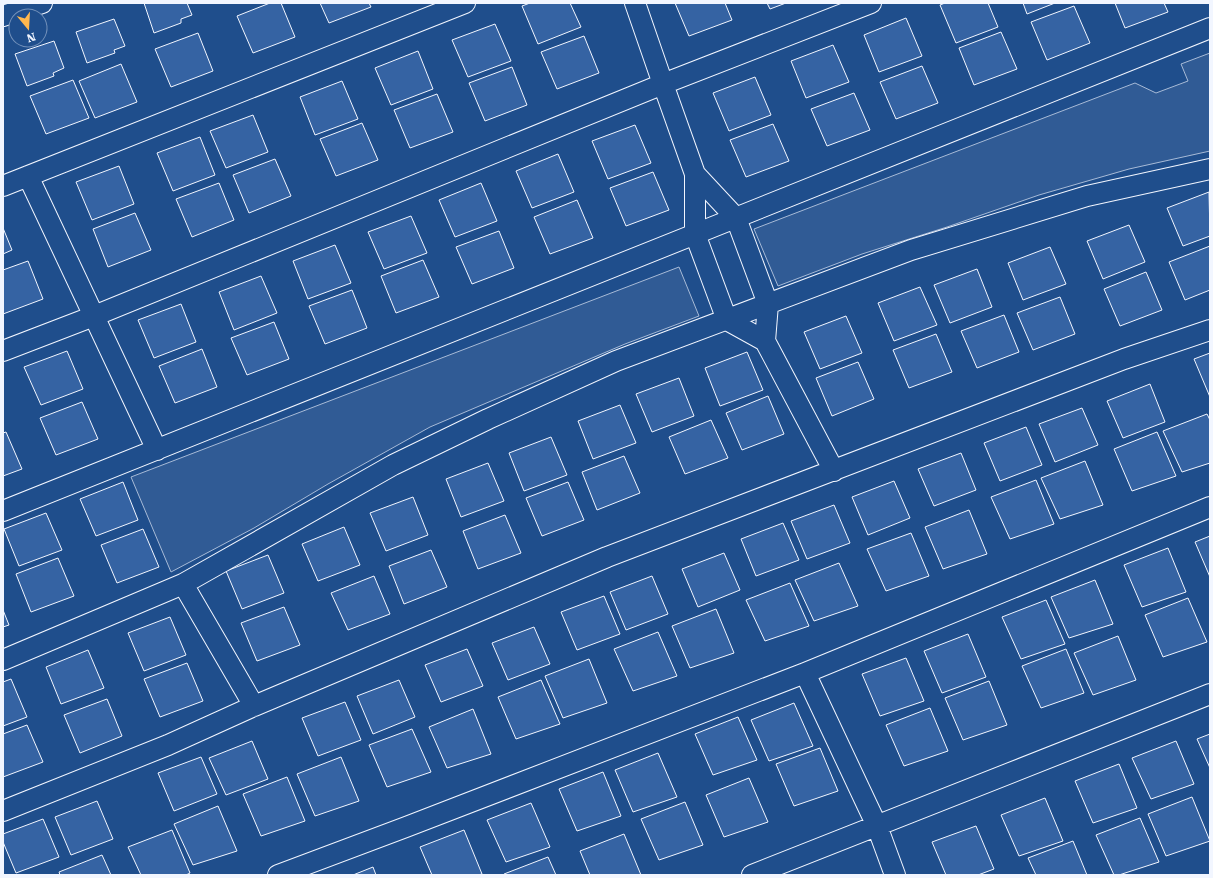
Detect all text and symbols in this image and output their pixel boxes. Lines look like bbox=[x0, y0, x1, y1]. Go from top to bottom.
north arrow bbox=[8, 8, 48, 48]
text: N bbox=[24, 30, 37, 45]

